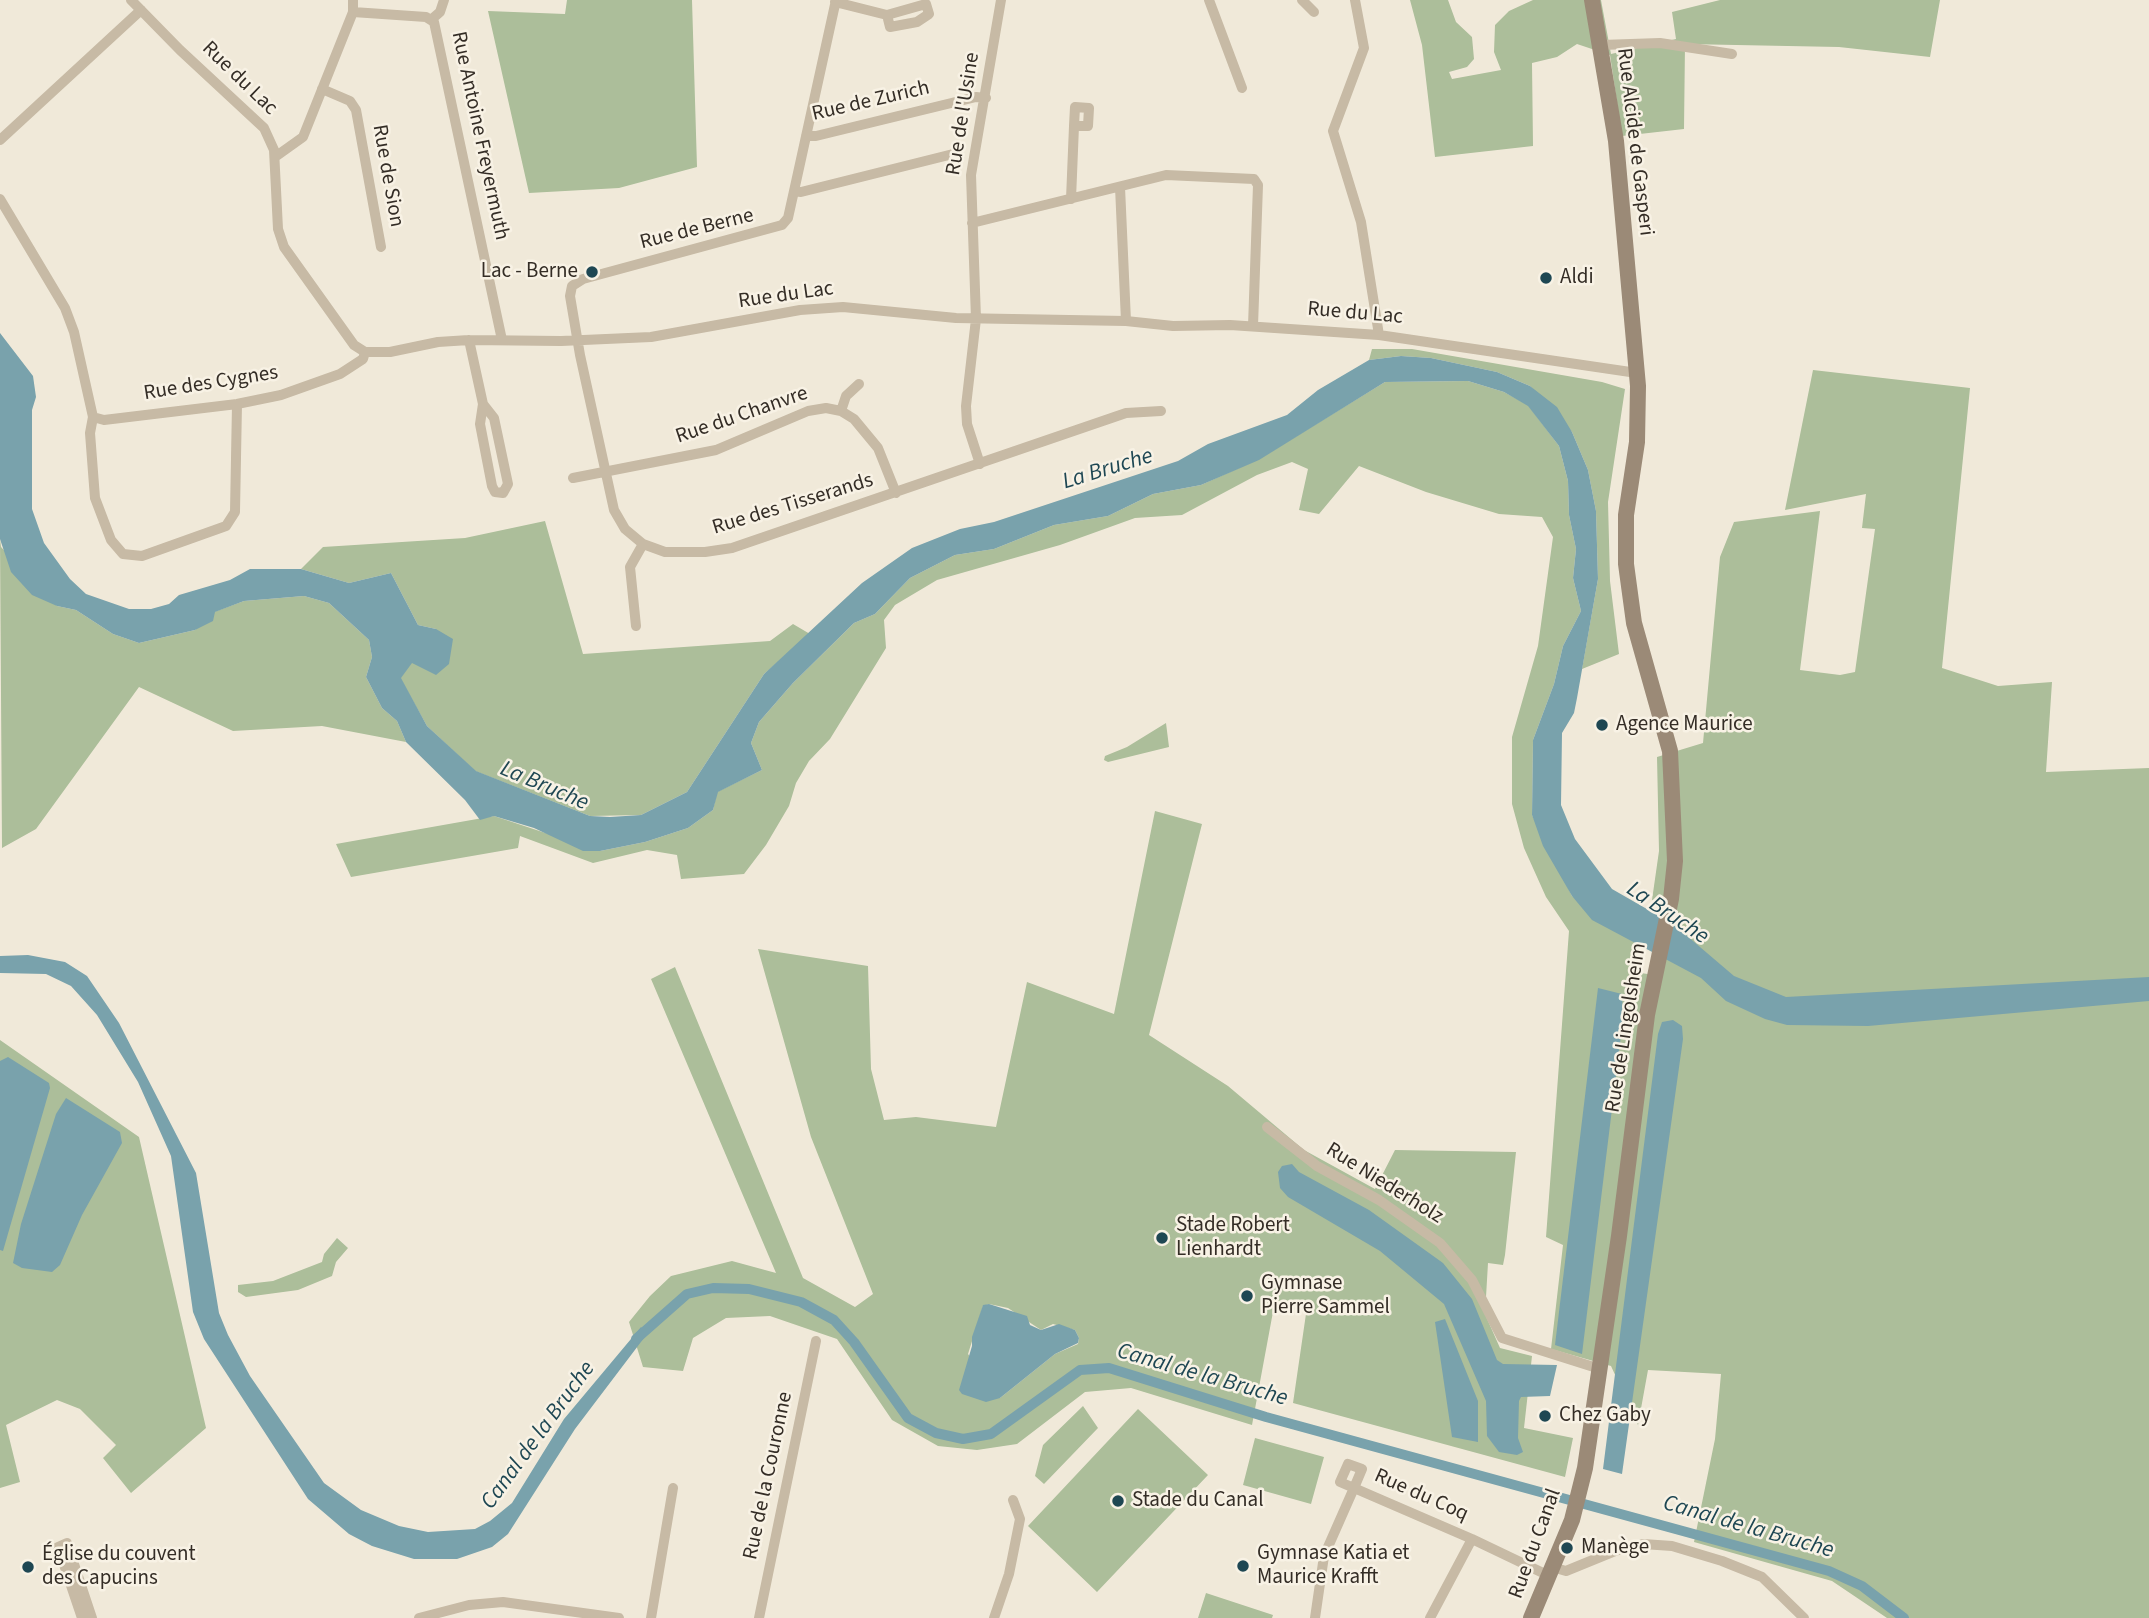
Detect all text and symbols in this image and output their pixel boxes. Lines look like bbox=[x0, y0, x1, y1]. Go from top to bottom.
street label: Rue Antoine Freyermuth bbox=[445, 29, 513, 243]
street label: Rue du Lac bbox=[196, 37, 282, 121]
street label: Rue Alcide de Gasperi bbox=[1610, 47, 1658, 237]
street label: Rue de l'Usine bbox=[942, 51, 986, 177]
street label: Rue de Zurich bbox=[810, 76, 932, 128]
street label: Rue de Sion bbox=[366, 123, 408, 229]
street label: Rue de Berne bbox=[638, 204, 756, 256]
place label: Lac - Berne bbox=[481, 259, 578, 285]
marker: Lac - Berne bbox=[584, 264, 600, 280]
place label: Aldi bbox=[1560, 265, 1594, 291]
marker: Aldi bbox=[1538, 270, 1554, 286]
street label: Rue du Lac bbox=[737, 277, 835, 315]
street label: Rue du Lac bbox=[1306, 297, 1404, 331]
street label: Rue des Cygnes bbox=[142, 361, 280, 407]
street label: Rue du Chanvre bbox=[673, 382, 811, 450]
water label: La Bruche bbox=[1059, 443, 1157, 497]
street label: Rue des Tisserands bbox=[710, 469, 876, 541]
place label: Agence Maurice bbox=[1616, 712, 1753, 738]
marker: Agence Maurice bbox=[1594, 717, 1610, 733]
water label: La Bruche bbox=[496, 756, 592, 818]
water label: La Bruche bbox=[1621, 876, 1713, 952]
street label: Rue de Lingolsheim bbox=[1601, 941, 1653, 1115]
street label: Rue Niederholz bbox=[1321, 1138, 1447, 1230]
place label: Stade Robert Lienhardt bbox=[1176, 1213, 1290, 1263]
marker: Stade Robert Lienhardt bbox=[1154, 1230, 1170, 1246]
place label: Gymnase Pierre Sammel bbox=[1261, 1271, 1390, 1321]
marker: Gymnase Pierre Sammel bbox=[1239, 1288, 1255, 1304]
water label: Canal de la Bruche bbox=[1113, 1338, 1291, 1414]
water label: Canal de la Bruche bbox=[476, 1357, 602, 1515]
street label: Rue de la Couronne bbox=[739, 1390, 799, 1562]
place label: Chez Gaby bbox=[1559, 1403, 1651, 1429]
marker: Chez Gaby bbox=[1537, 1408, 1553, 1424]
street label: Rue du Coq bbox=[1370, 1464, 1472, 1528]
street label: Rue du Canal bbox=[1504, 1486, 1568, 1602]
place label: Stade du Canal bbox=[1132, 1488, 1264, 1514]
water label: Canal de la Bruche bbox=[1659, 1490, 1837, 1566]
marker: Stade du Canal bbox=[1110, 1493, 1126, 1509]
place label: Manège bbox=[1581, 1535, 1649, 1561]
marker: Manège bbox=[1559, 1540, 1575, 1556]
place label: Gymnase Katia et Maurice Krafft bbox=[1257, 1541, 1409, 1591]
place label: Église du couvent des Capucins bbox=[42, 1542, 196, 1592]
marker: Gymnase Katia et Maurice Krafft bbox=[1235, 1558, 1251, 1574]
marker: Église du couvent des Capucins bbox=[20, 1559, 36, 1575]

